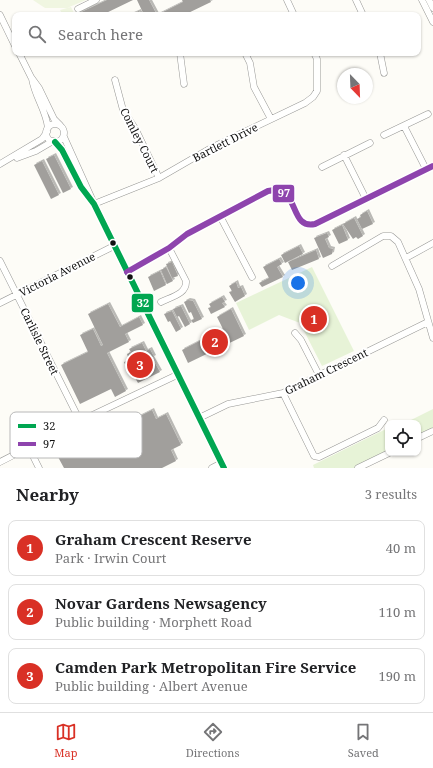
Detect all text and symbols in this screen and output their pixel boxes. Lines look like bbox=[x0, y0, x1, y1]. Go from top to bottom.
search box bbox=[12, 12, 421, 56]
icon: search bbox=[26, 23, 48, 45]
text: Search here bbox=[58, 24, 143, 44]
north arrow bbox=[337, 68, 373, 104]
street label: Comley Court bbox=[117, 105, 163, 175]
street label: Bartlett Drive bbox=[190, 119, 260, 165]
line badge: 97 bbox=[272, 184, 295, 203]
text: 97 bbox=[278, 185, 290, 200]
unlabelled marker bbox=[108, 238, 118, 248]
street label: Victoria Avenue bbox=[16, 248, 98, 300]
unlabelled marker bbox=[125, 272, 135, 282]
your location bbox=[288, 273, 308, 293]
line badge: 32 bbox=[131, 293, 154, 313]
text: 32 bbox=[137, 295, 149, 310]
pin: 1 bbox=[301, 304, 327, 334]
street label: Carlisle Street bbox=[17, 305, 63, 377]
pin: 2 bbox=[202, 327, 228, 357]
street label: Graham Crescent bbox=[282, 344, 370, 398]
pin: 3 bbox=[127, 350, 153, 380]
legend bbox=[10, 412, 142, 458]
text: 32 bbox=[43, 418, 55, 433]
map controls bbox=[385, 420, 421, 456]
button: locate bbox=[385, 420, 421, 456]
text: 97 bbox=[43, 436, 55, 451]
text: Nearby bbox=[16, 483, 79, 506]
text: 3 results bbox=[365, 485, 417, 503]
text: Graham Crescent Reserve bbox=[55, 529, 252, 549]
text: 1 bbox=[26, 539, 34, 557]
text: 40 m bbox=[386, 539, 416, 557]
text: Park · Irwin Court bbox=[55, 549, 166, 567]
text: Novar Gardens Newsagency bbox=[55, 593, 267, 613]
text: 2 bbox=[26, 603, 34, 621]
text: 110 m bbox=[379, 603, 416, 621]
text: Public building · Morphett Road bbox=[55, 613, 252, 631]
text: Camden Park Metropolitan Fire Service bbox=[55, 657, 356, 677]
text: 3 bbox=[26, 667, 34, 685]
text: 190 m bbox=[379, 667, 416, 685]
text: Public building · Albert Avenue bbox=[55, 677, 248, 695]
tab: Map bbox=[54, 721, 77, 760]
tab: Directions bbox=[186, 721, 239, 760]
tab: Saved bbox=[348, 721, 379, 760]

